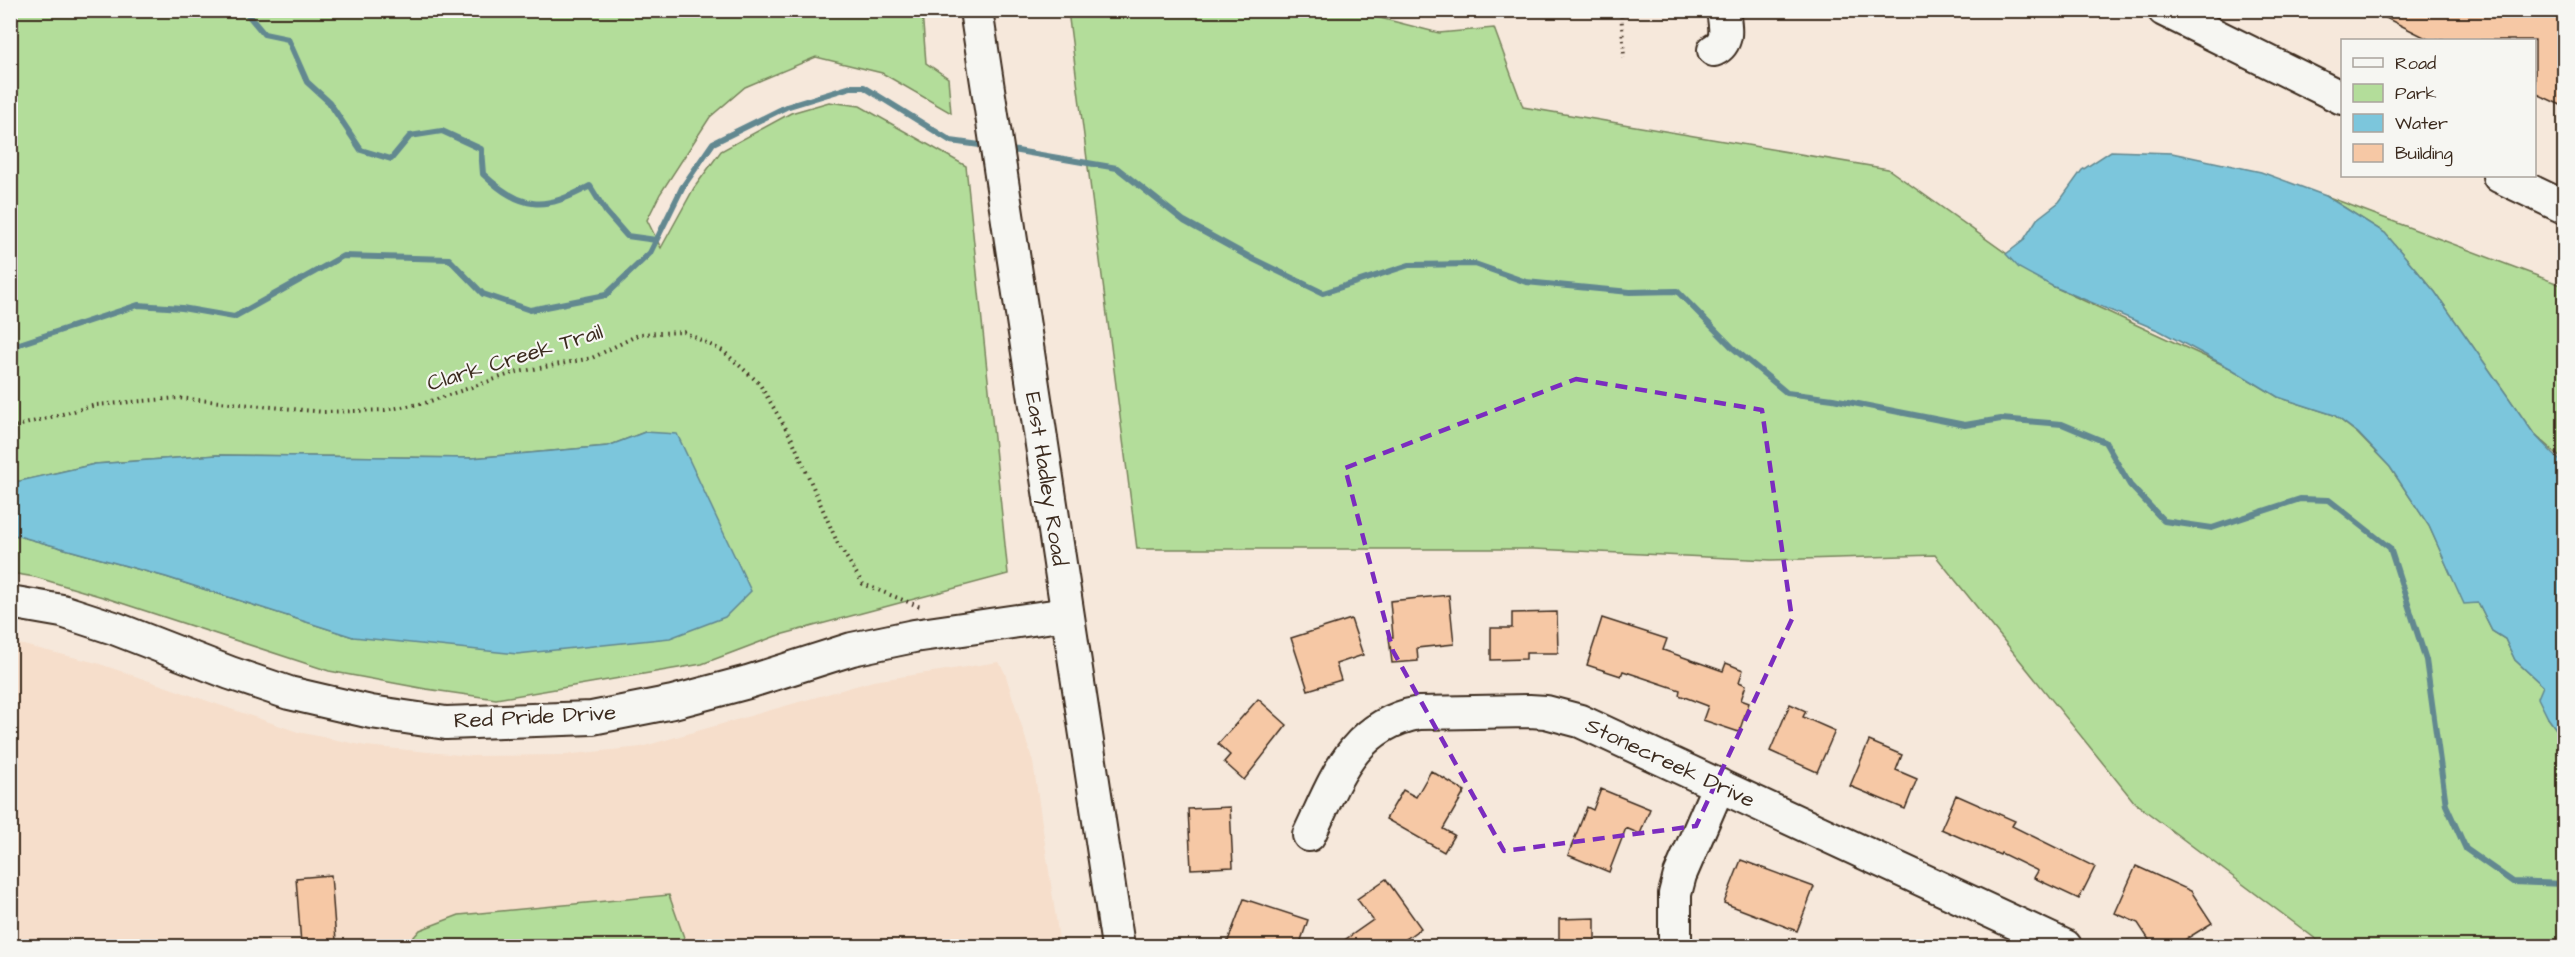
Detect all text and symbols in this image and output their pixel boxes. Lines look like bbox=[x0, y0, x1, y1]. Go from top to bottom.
legend bbox=[2341, 39, 2536, 177]
text: Road bbox=[2395, 51, 2436, 76]
text: Park bbox=[2395, 81, 2437, 106]
text: Water bbox=[2395, 111, 2448, 136]
text: Building bbox=[2395, 141, 2453, 167]
street label: Clark Creek Trail bbox=[423, 317, 607, 399]
street label: East Hadley Road bbox=[1016, 390, 1075, 568]
street label: Red Pride Drive bbox=[453, 697, 617, 737]
street label: Stonecreek Drive bbox=[1580, 710, 1760, 816]

